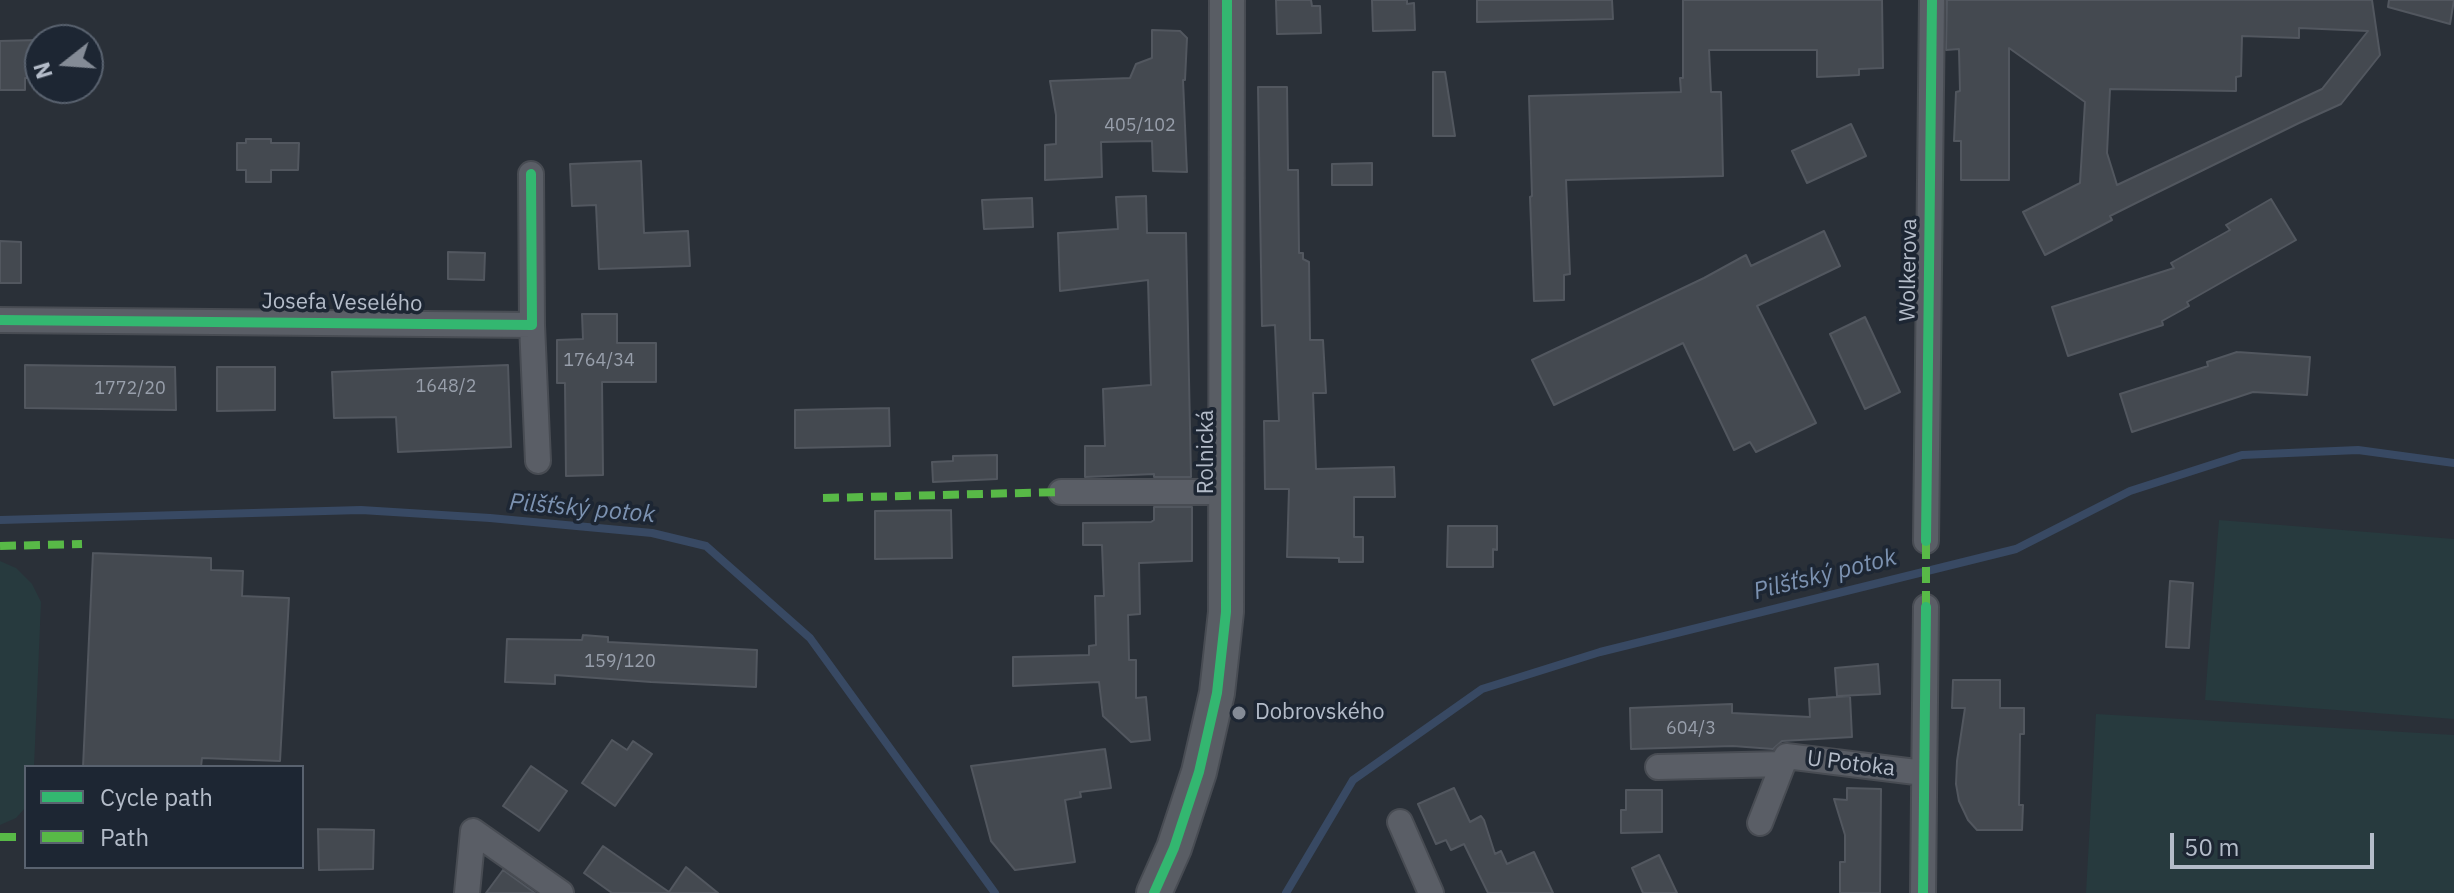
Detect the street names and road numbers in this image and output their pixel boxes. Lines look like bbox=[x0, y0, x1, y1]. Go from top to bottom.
street label: Wolkerova bbox=[1895, 218, 1923, 322]
street label: Josefa Veselého bbox=[261, 288, 423, 318]
street label: Rolnická bbox=[1194, 410, 1220, 494]
street label: U Potoka bbox=[1805, 746, 1897, 782]

